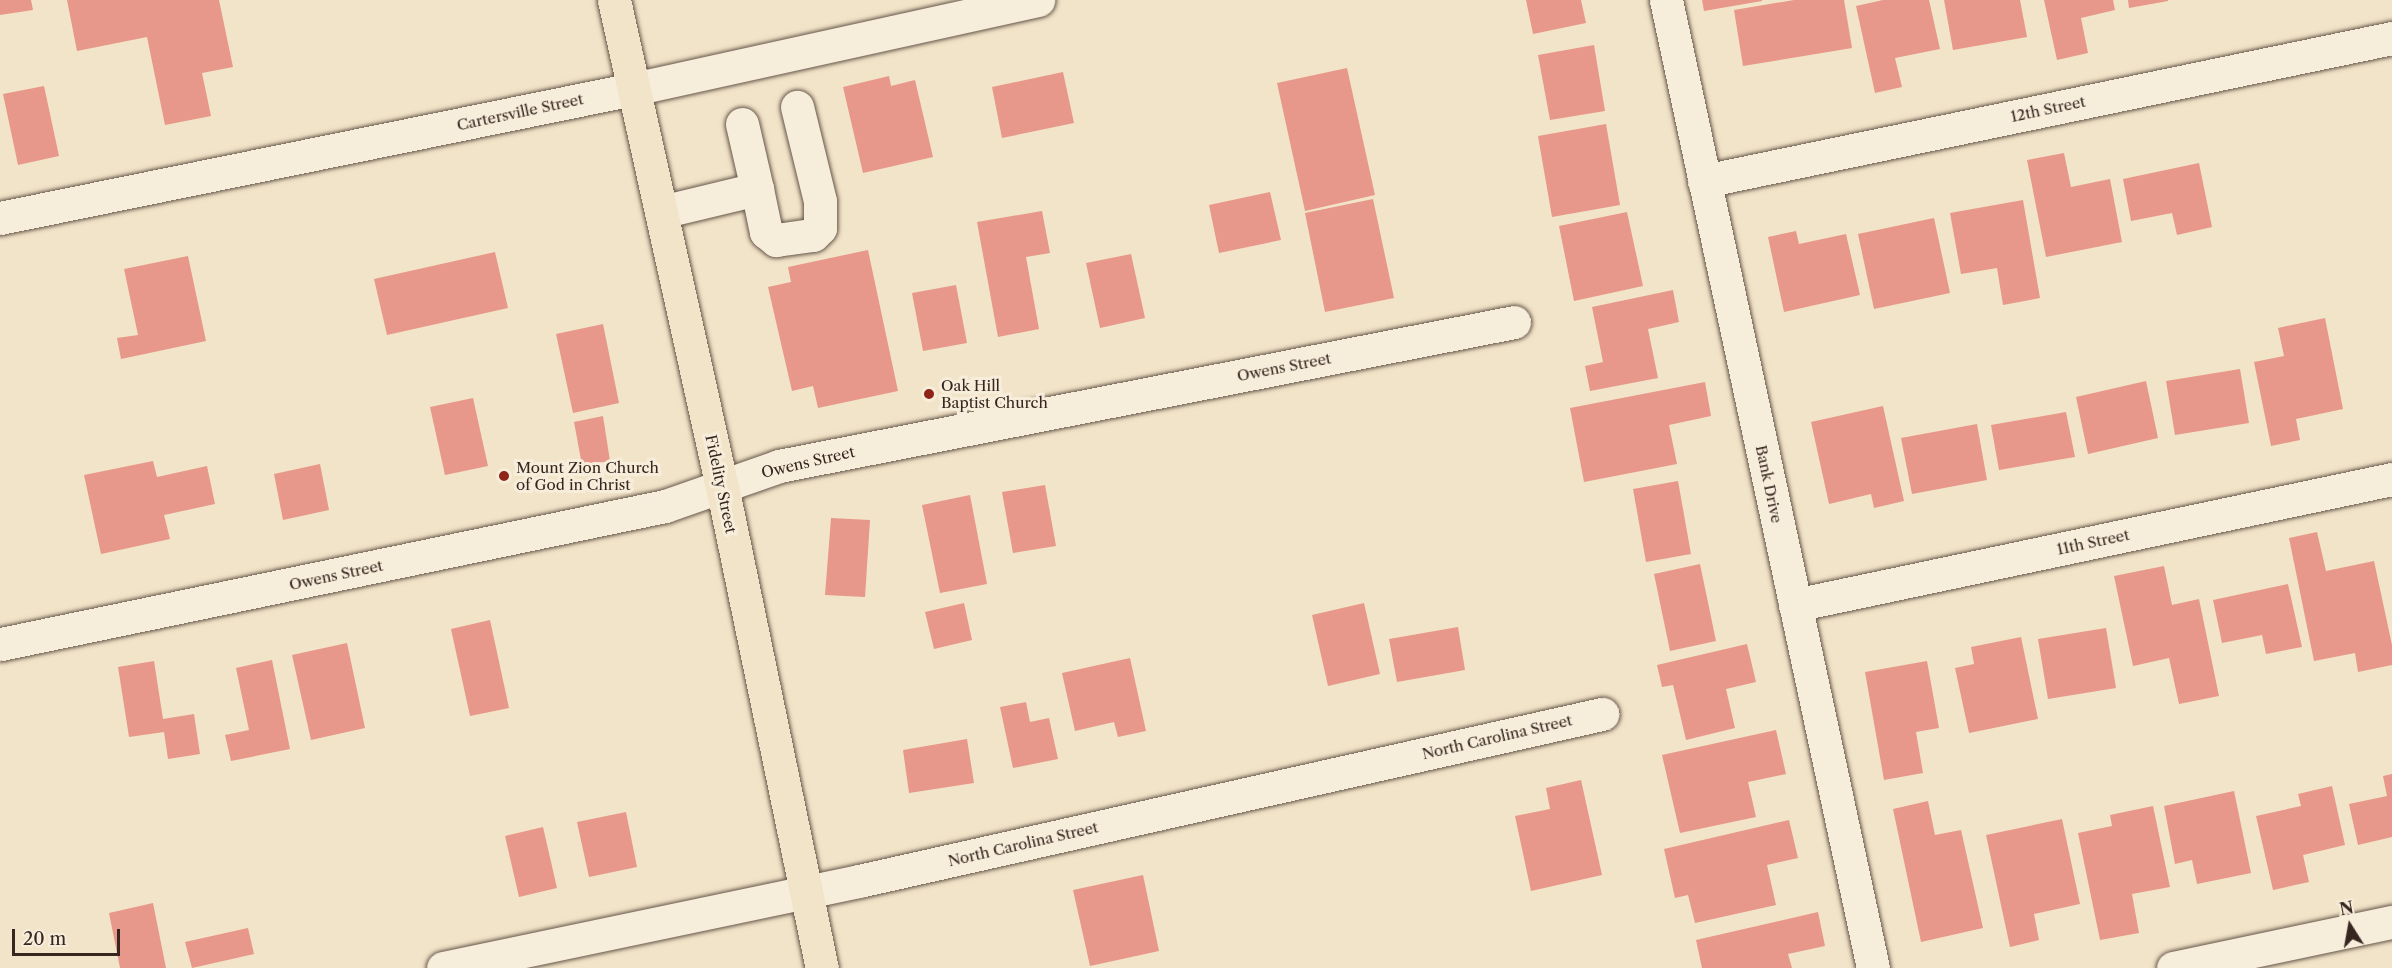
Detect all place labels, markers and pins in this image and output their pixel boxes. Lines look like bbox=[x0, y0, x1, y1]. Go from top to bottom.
place label: Oak Hill Baptist Church bbox=[941, 376, 1048, 411]
marker: Oak Hill Baptist Church bbox=[922, 387, 936, 401]
place label: Mount Zion Church of God in Christ bbox=[516, 458, 659, 493]
marker: Mount Zion Church of God in Christ bbox=[497, 469, 511, 483]

